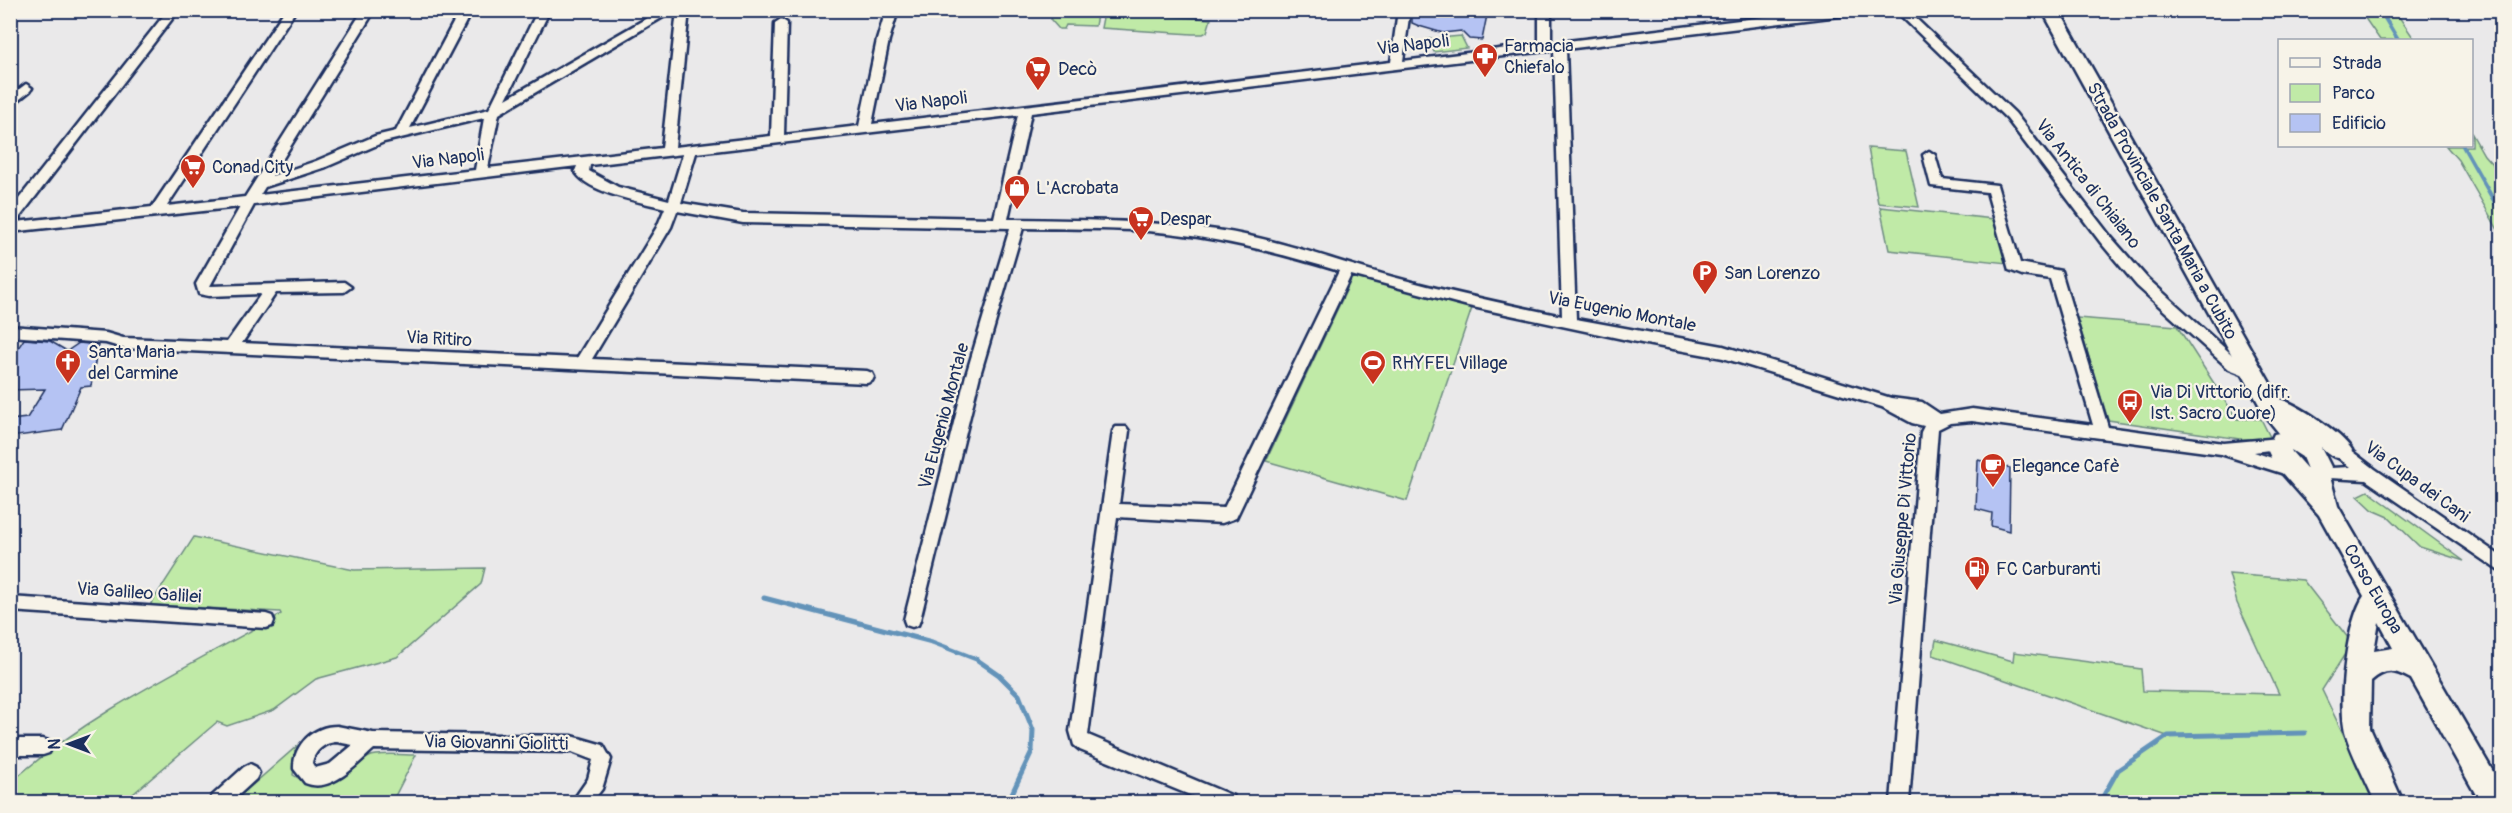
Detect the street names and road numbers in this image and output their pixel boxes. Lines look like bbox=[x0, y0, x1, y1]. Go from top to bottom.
street label: Via Napoli bbox=[1376, 29, 1450, 61]
street label: Strada Provinciale Santa Maria a Cubito bbox=[2082, 78, 2243, 344]
street label: Via Napoli bbox=[894, 86, 968, 118]
street label: Via Antica di Chiaiano bbox=[2030, 115, 2146, 254]
street label: Via Napoli bbox=[411, 143, 485, 175]
street label: Via Eugenio Montale bbox=[1546, 286, 1698, 338]
street label: Via Ritiro bbox=[405, 326, 473, 352]
street label: Via Eugenio Montale bbox=[913, 340, 975, 492]
street label: Via Giuseppe Di Vittorio bbox=[1884, 431, 1922, 606]
street label: Via Cupa dei Cani bbox=[2360, 436, 2474, 528]
street label: Corso Europa bbox=[2338, 540, 2408, 638]
street label: Via Galileo Galilei bbox=[76, 577, 202, 609]
street label: Via Giovanni Giolitti bbox=[424, 730, 568, 756]

